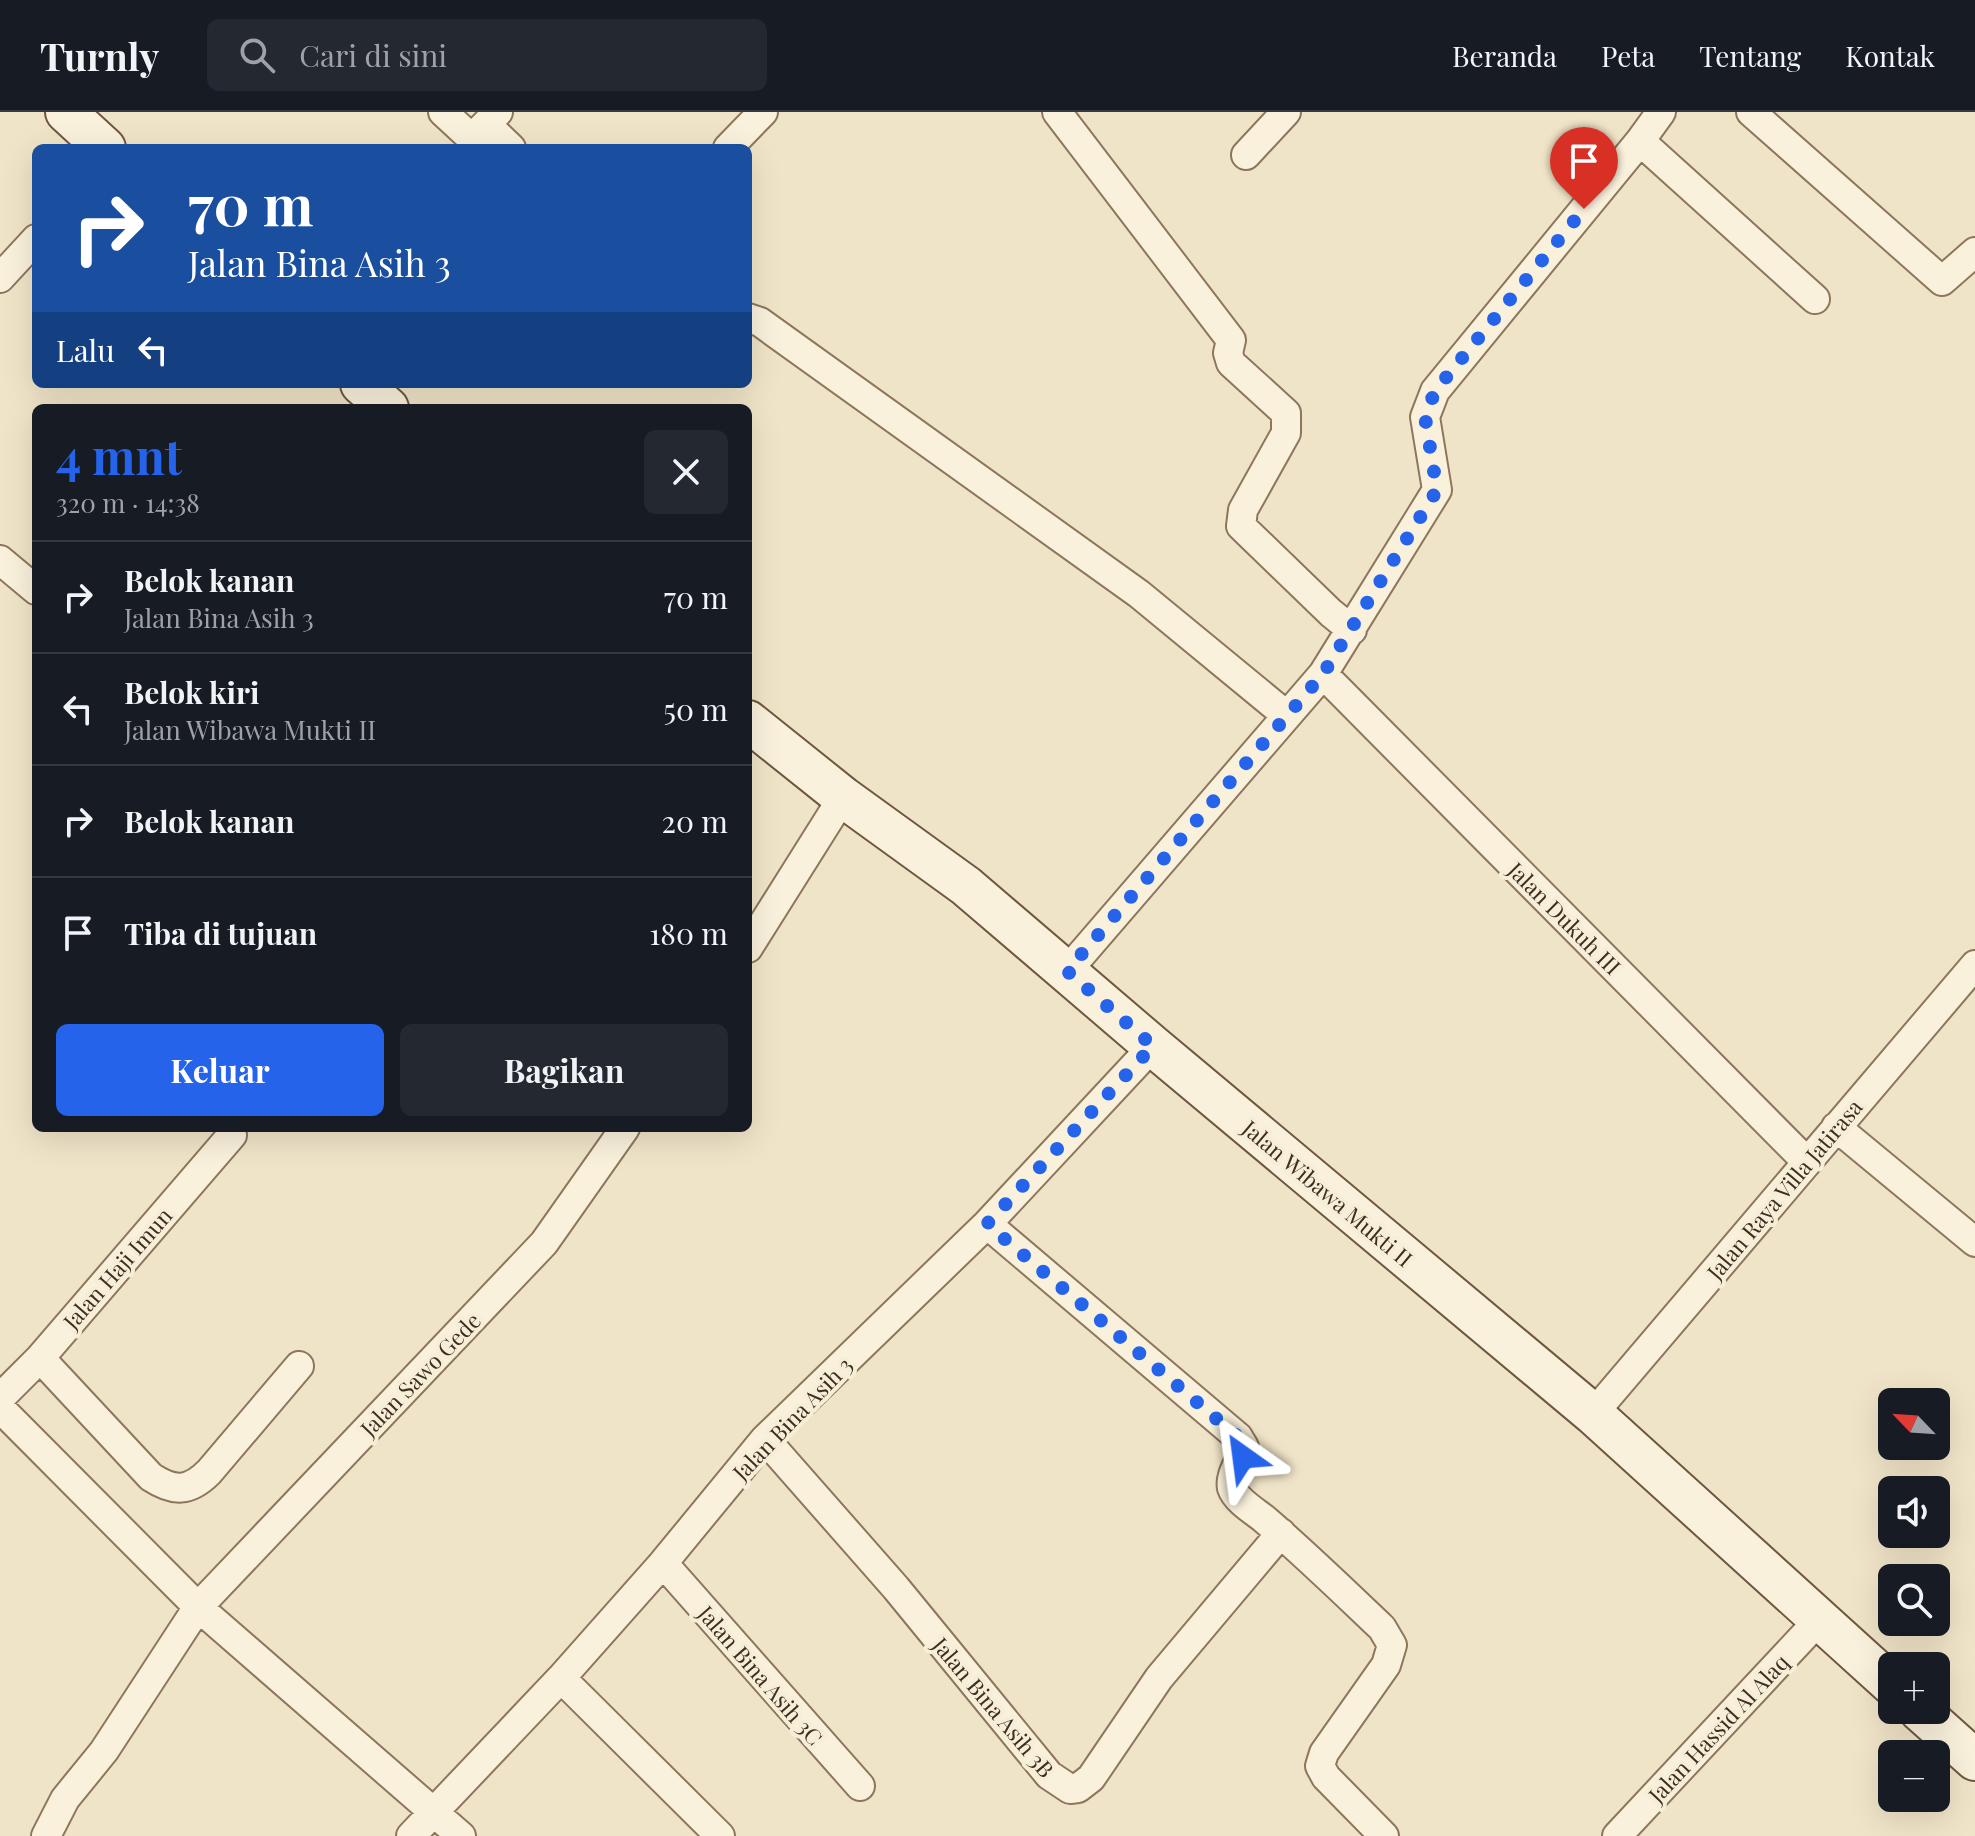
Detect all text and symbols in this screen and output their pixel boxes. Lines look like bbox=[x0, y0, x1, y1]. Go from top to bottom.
search box bbox=[207, 19, 767, 91]
text: Turnly bbox=[40, 30, 159, 81]
icon: search bbox=[235, 33, 279, 77]
text: Cari di sini bbox=[299, 35, 447, 75]
text: Beranda bbox=[1452, 37, 1557, 74]
text: Peta bbox=[1601, 37, 1655, 74]
text: Tentang bbox=[1699, 37, 1801, 74]
text: Kontak bbox=[1845, 37, 1935, 74]
pin bbox=[1550, 127, 1618, 209]
icon: arrive bbox=[1562, 139, 1606, 183]
text: 70 m bbox=[188, 166, 313, 241]
icon: right bbox=[56, 176, 160, 280]
text: Jalan Bina Asih 3 bbox=[188, 238, 451, 286]
icon: left bbox=[131, 328, 175, 372]
text: Lalu bbox=[56, 330, 115, 370]
text: 4 mnt bbox=[56, 423, 182, 487]
button: close bbox=[644, 430, 728, 514]
text: 320 m · 14:38 bbox=[56, 485, 200, 520]
text: Belok kanan bbox=[124, 560, 294, 600]
icon: right bbox=[56, 575, 100, 619]
text: 70 m bbox=[664, 577, 728, 617]
text: Jalan Bina Asih 3 bbox=[124, 600, 314, 635]
text: Belok kiri bbox=[124, 672, 259, 712]
icon: left bbox=[56, 687, 100, 731]
text: 50 m bbox=[663, 689, 728, 729]
text: Jalan Wibawa Mukti II bbox=[124, 712, 376, 747]
icon: right bbox=[56, 799, 100, 843]
text: Belok kanan bbox=[124, 801, 294, 841]
text: 20 m bbox=[662, 801, 728, 841]
street label: Jalan Dukuh III bbox=[1501, 854, 1628, 981]
icon: arrive bbox=[56, 911, 100, 955]
text: Tiba di tujuan bbox=[124, 913, 317, 953]
text: 180 m bbox=[649, 913, 728, 953]
button: Keluar bbox=[56, 1024, 384, 1116]
button: Bagikan bbox=[400, 1024, 728, 1116]
street label: Jalan Raya Villa Jatirasa bbox=[1699, 1092, 1868, 1286]
street label: Jalan Wibawa Mukti II bbox=[1236, 1112, 1419, 1273]
street label: Jalan Haji Imun bbox=[55, 1201, 178, 1336]
street label: Jalan Sawo Gede bbox=[353, 1306, 487, 1443]
street label: Jalan Bina Asih 3 bbox=[725, 1350, 859, 1487]
north arrow bbox=[1878, 1388, 1950, 1460]
map controls bbox=[1878, 1388, 1950, 1812]
position arrow bbox=[1201, 1415, 1285, 1499]
button: sound bbox=[1878, 1476, 1950, 1548]
button: search bbox=[1878, 1564, 1950, 1636]
street label: Jalan Bina Asih 3C bbox=[691, 1598, 830, 1751]
street label: Jalan Bina Asih 3B bbox=[926, 1630, 1062, 1783]
street label: Jalan Hassid Al Alaq bbox=[1641, 1647, 1795, 1810]
button: + bbox=[1878, 1652, 1950, 1724]
button: − bbox=[1878, 1740, 1950, 1812]

